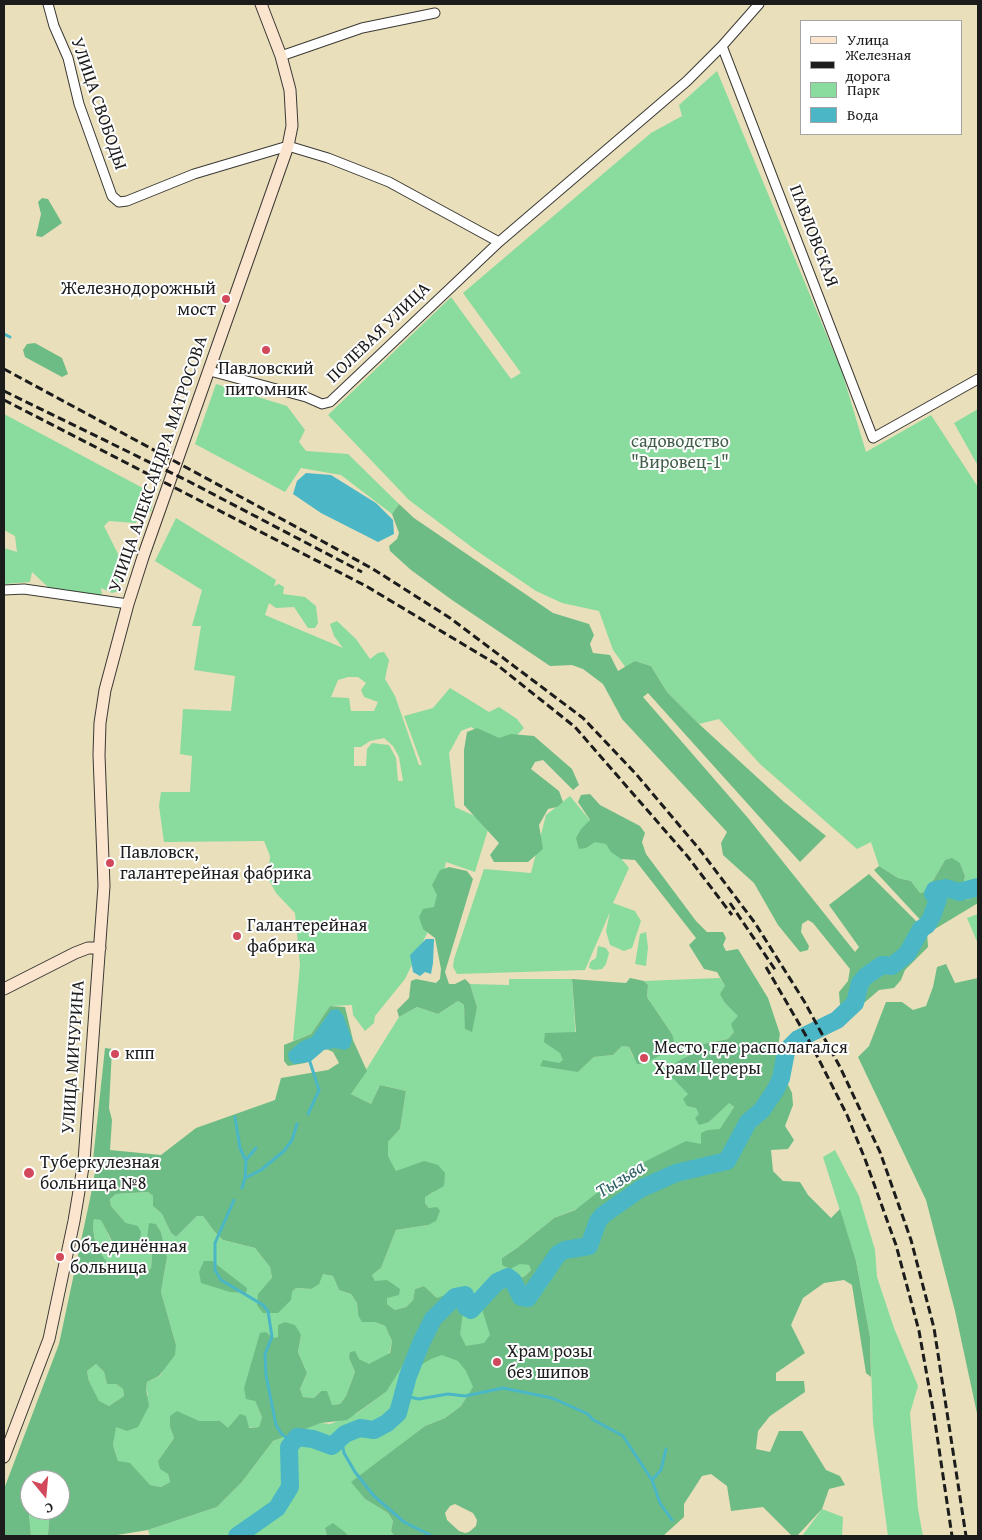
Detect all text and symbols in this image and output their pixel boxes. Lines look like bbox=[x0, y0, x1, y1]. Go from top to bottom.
legend bbox=[800, 20, 962, 135]
text: Улица bbox=[847, 29, 889, 50]
street label: УЛИЦА СВОБОДЫ bbox=[65, 35, 131, 173]
text: Железная дорога bbox=[845, 44, 911, 86]
text: Парк bbox=[847, 79, 880, 100]
text: Вода bbox=[847, 104, 878, 125]
street label: ПАВЛОВСКАЯ bbox=[784, 182, 842, 290]
place label: Железнодорожный мост bbox=[61, 278, 216, 320]
street label: ПОЛЕВАЯ УЛИЦА bbox=[323, 278, 435, 388]
marker: Железнодорожный мост bbox=[220, 293, 232, 305]
street label: УЛИЦА АЛЕКСАНДРА МАТРОСОВА bbox=[105, 333, 213, 595]
marker: Павловский питомник bbox=[260, 344, 272, 356]
place label: Павловский питомник bbox=[218, 358, 314, 400]
park label: садоводство "Вировец-1" bbox=[631, 431, 729, 474]
place label: Павловск, галантерейная фабрика bbox=[120, 842, 311, 884]
marker: Павловск, галантерейная фабрика bbox=[104, 857, 116, 869]
place label: Галантерейная фабрика bbox=[247, 915, 367, 958]
marker: Галантерейная фабрика bbox=[231, 930, 243, 942]
street label: УЛИЦА МИЧУРИНА bbox=[58, 979, 90, 1135]
place label: Место, где располагался Храм Цереры bbox=[654, 1037, 848, 1080]
place label: кпп bbox=[125, 1043, 155, 1065]
marker: кпп bbox=[109, 1048, 121, 1060]
marker: Место, где располагался Храм Цереры bbox=[638, 1052, 650, 1064]
place label: Туберкулезная больница №8 bbox=[40, 1152, 160, 1194]
water label: Тызьва bbox=[592, 1156, 650, 1204]
marker: Туберкулезная больница №8 bbox=[22, 1166, 36, 1180]
place label: Объединённая больница bbox=[70, 1236, 187, 1278]
marker: Объединённая больница bbox=[54, 1251, 66, 1263]
place label: Храм розы без шипов bbox=[507, 1341, 593, 1384]
marker: Храм розы без шипов bbox=[491, 1356, 503, 1368]
north arrow bbox=[20, 1470, 70, 1520]
text: С bbox=[42, 1498, 56, 1519]

